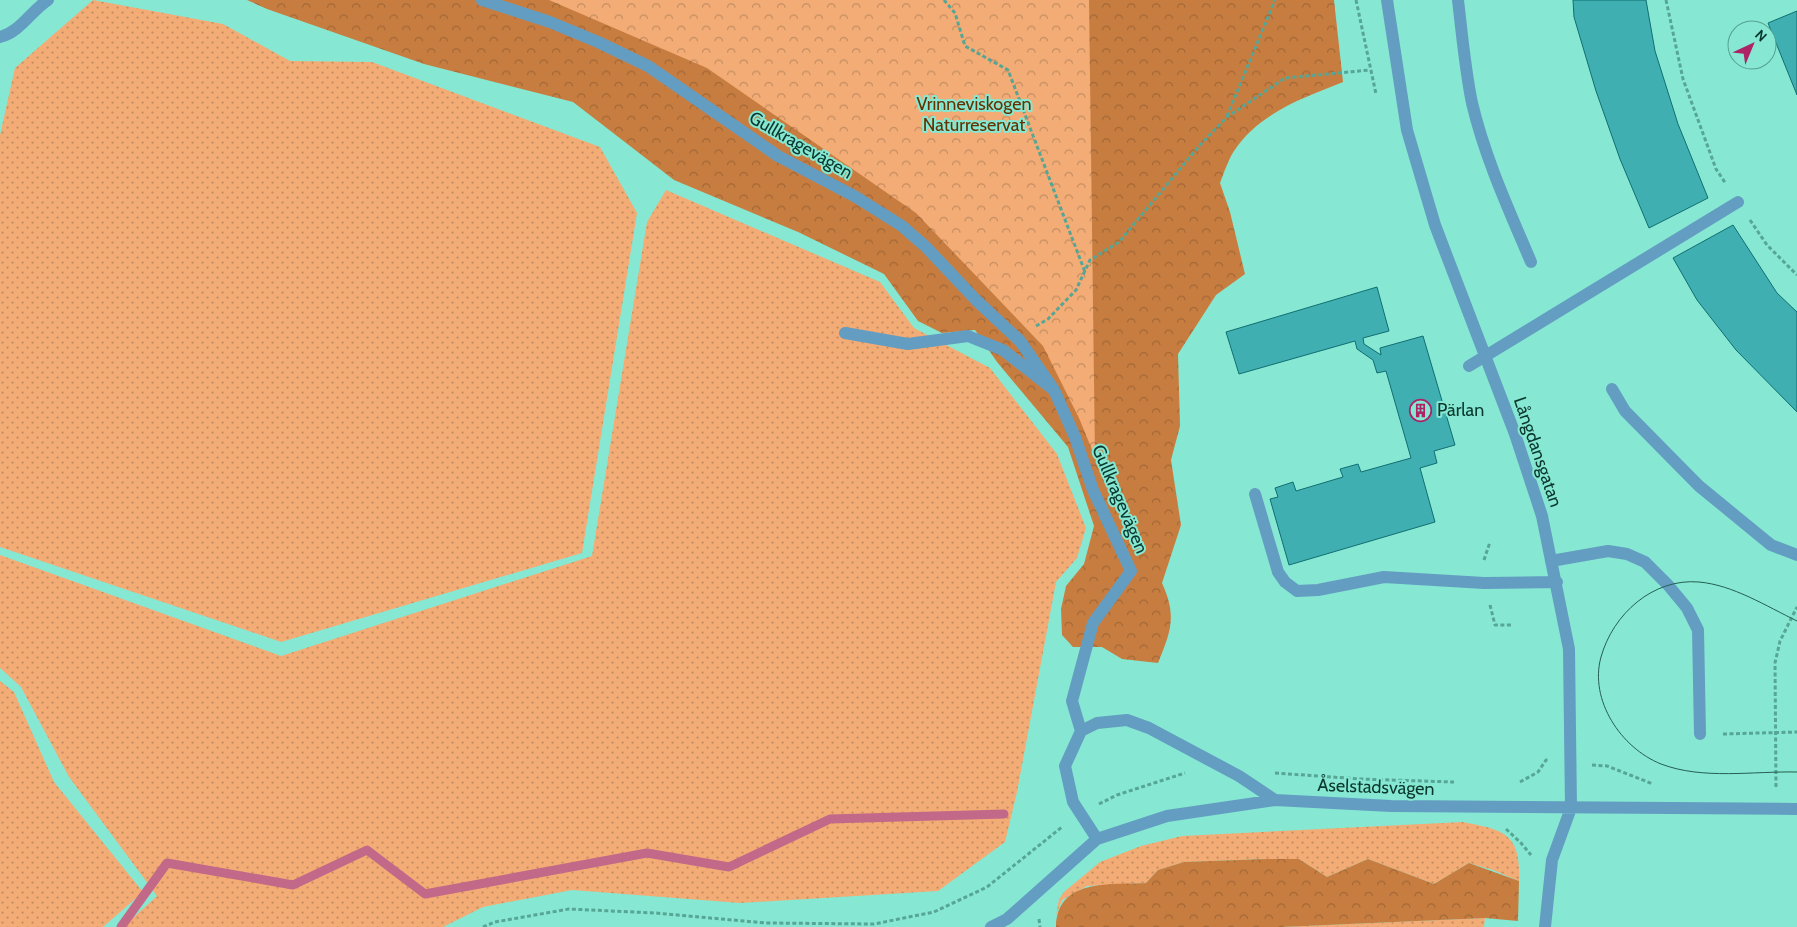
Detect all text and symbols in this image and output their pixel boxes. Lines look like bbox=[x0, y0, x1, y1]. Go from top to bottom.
north arrow bbox=[1727, 20, 1777, 70]
text: N bbox=[1751, 26, 1771, 46]
park label: Vrinneviskogen Naturreservat bbox=[916, 93, 1032, 136]
street label: Gullkragevägen bbox=[745, 106, 857, 184]
street label: Långdansgatan bbox=[1509, 394, 1567, 510]
building icon: Pärlan bbox=[1409, 398, 1433, 422]
place label: Pärlan bbox=[1437, 399, 1484, 421]
street label: Gullkragevägen bbox=[1087, 441, 1153, 557]
street label: Åselstadsvägen bbox=[1317, 774, 1435, 800]

